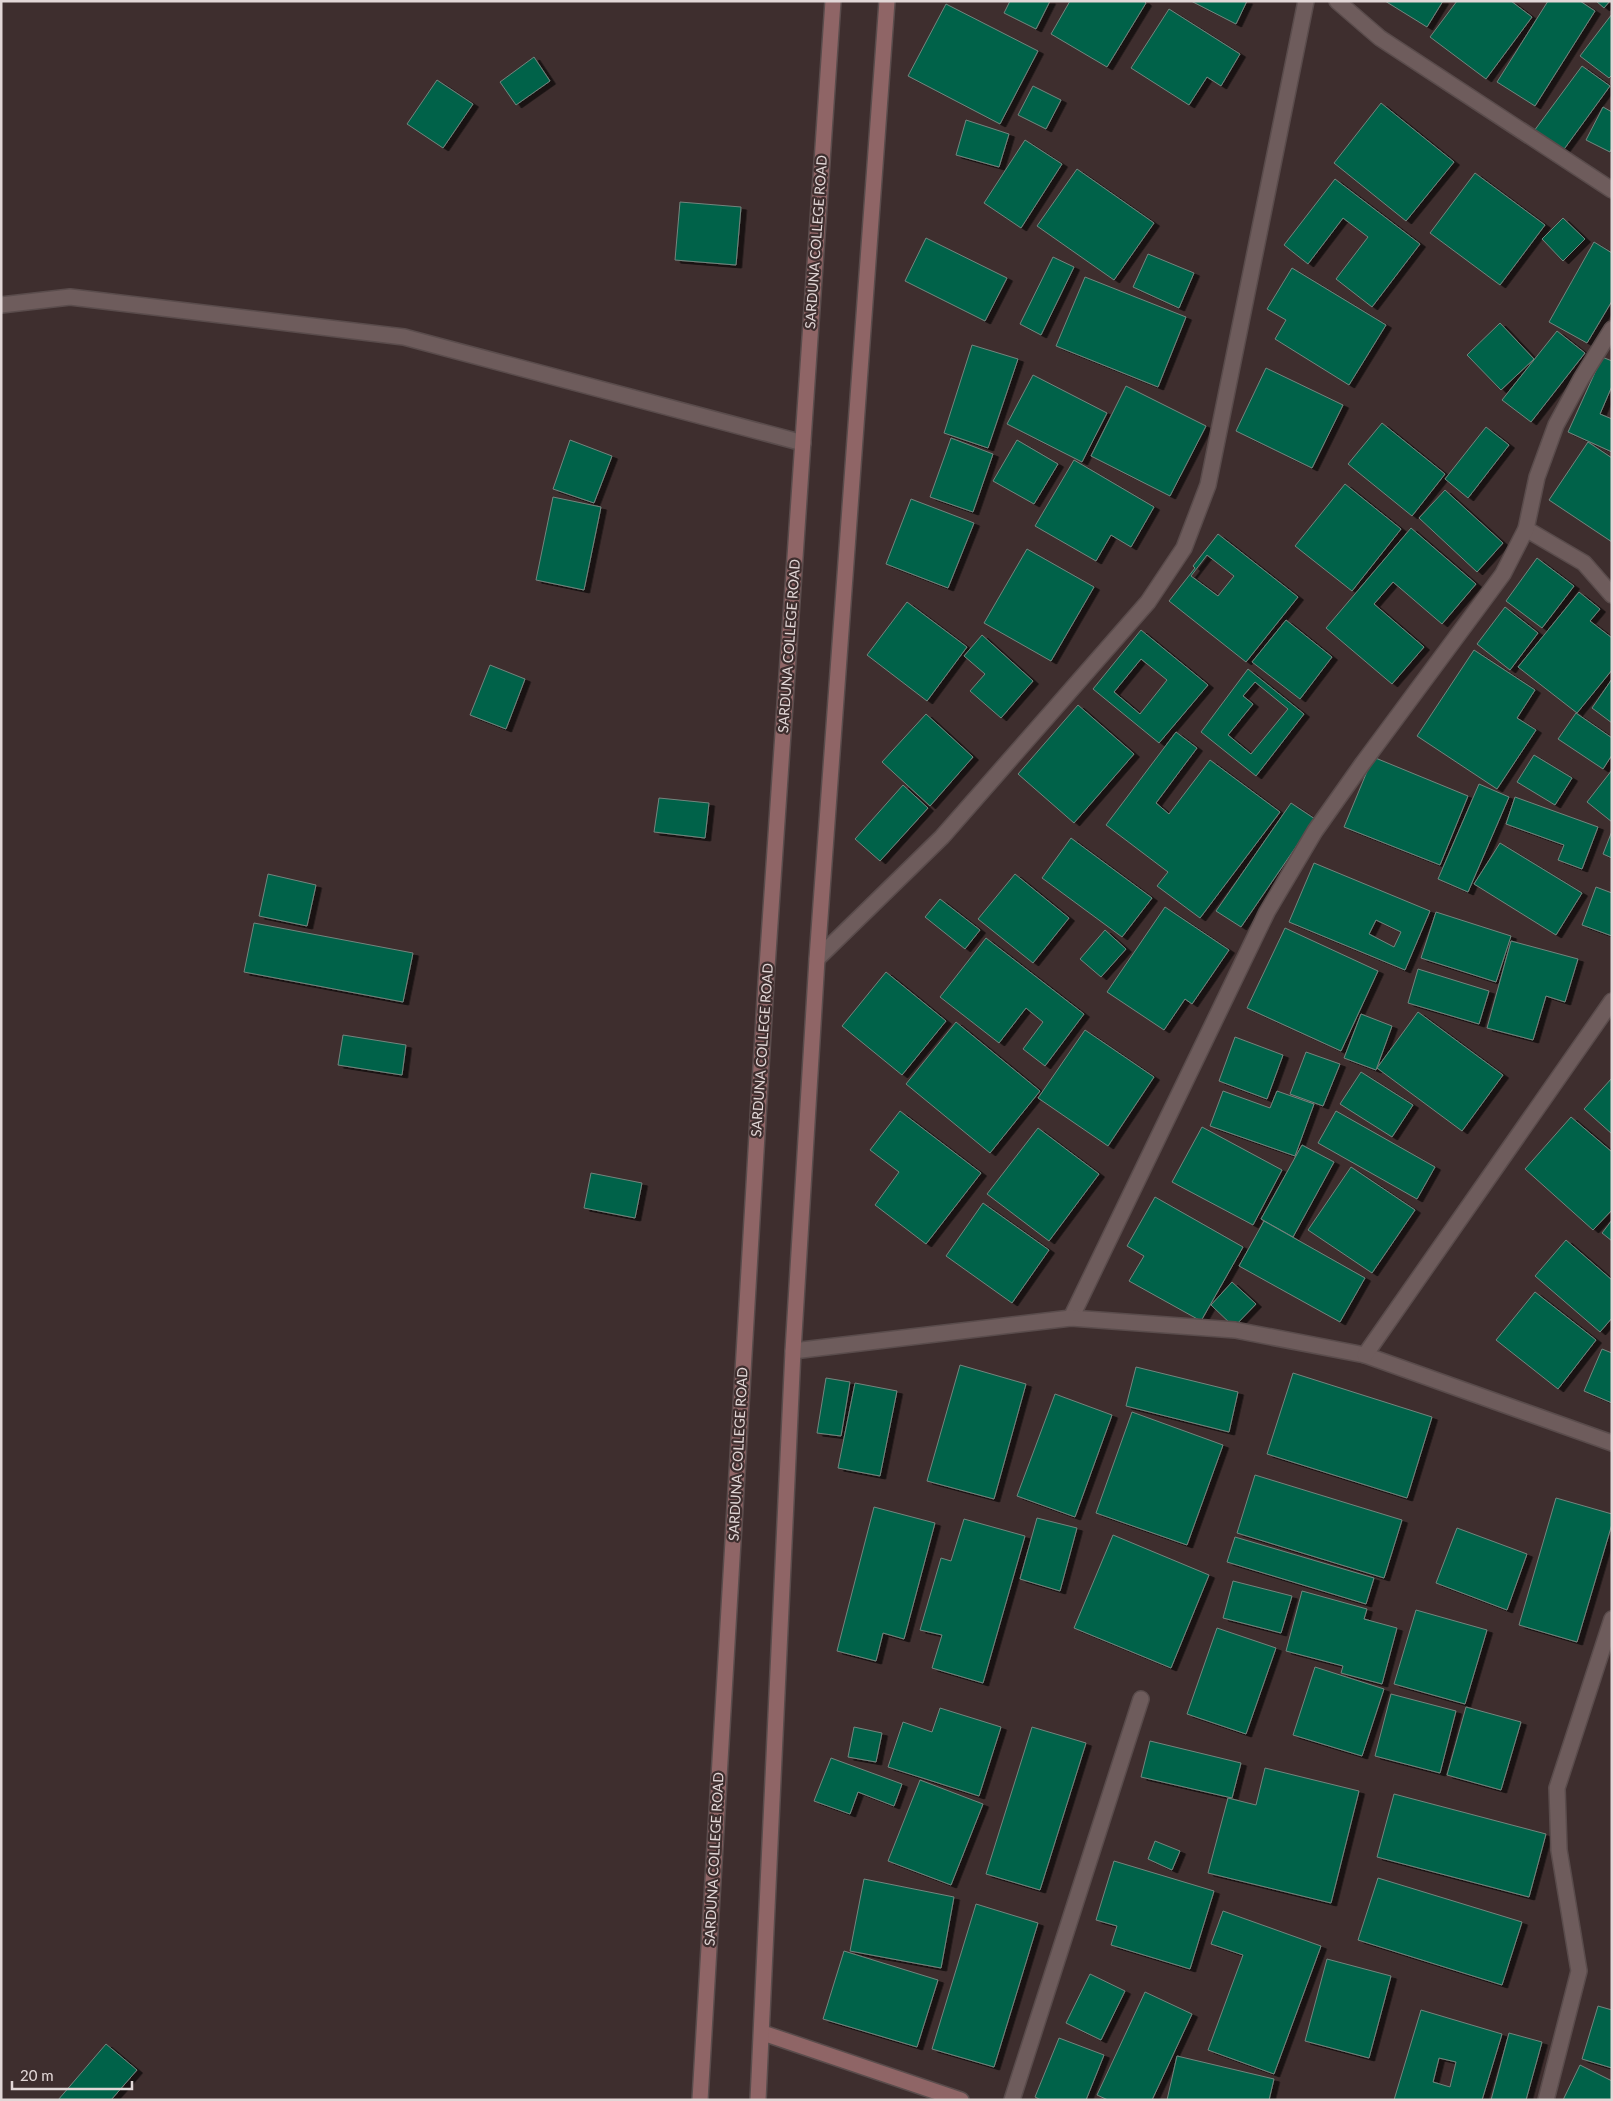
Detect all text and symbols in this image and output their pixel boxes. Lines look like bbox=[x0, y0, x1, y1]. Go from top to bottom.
street label: SARDUNA COLLEGE ROAD bbox=[801, 155, 830, 329]
street label: SARDUNA COLLEGE ROAD bbox=[774, 559, 803, 733]
street label: SARDUNA COLLEGE ROAD bbox=[747, 963, 776, 1137]
street label: SARDUNA COLLEGE ROAD bbox=[724, 1367, 751, 1541]
street label: SARDUNA COLLEGE ROAD bbox=[700, 1772, 727, 1946]
scale bar bbox=[12, 2058, 132, 2090]
text: 20 m bbox=[20, 2066, 54, 2084]

